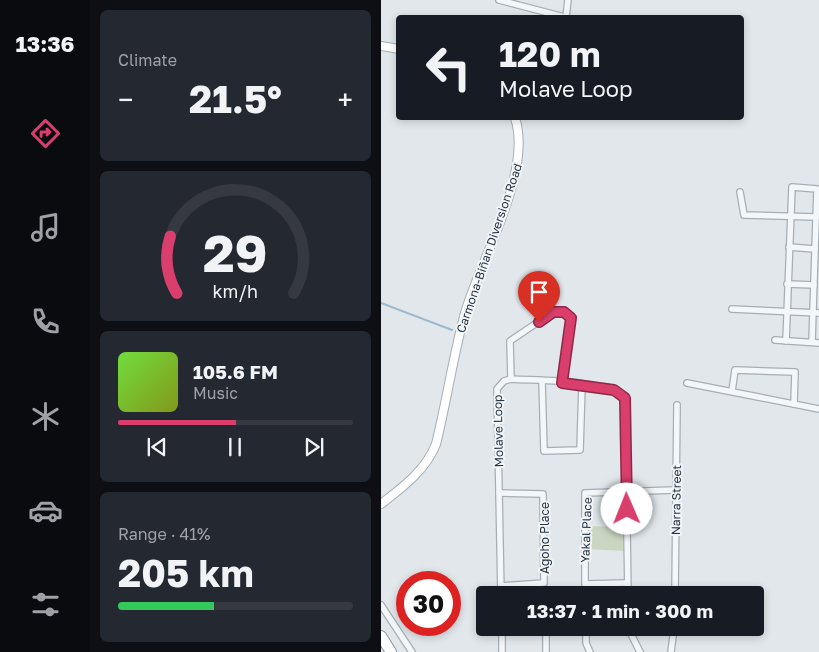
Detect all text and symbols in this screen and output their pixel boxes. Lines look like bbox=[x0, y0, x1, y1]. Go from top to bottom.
text: 13:36 bbox=[15, 30, 75, 57]
text: 120 m bbox=[499, 33, 601, 75]
icon: left bbox=[416, 35, 481, 100]
text: Climate bbox=[118, 50, 177, 70]
text: Molave Loop bbox=[499, 75, 633, 102]
text: 21.5° bbox=[189, 76, 282, 121]
text: − bbox=[118, 83, 133, 116]
text: + bbox=[338, 83, 353, 116]
icon: directions bbox=[28, 116, 63, 151]
street label: Carmona-Biñan Diversion Road bbox=[453, 161, 525, 335]
icon: music bbox=[28, 210, 63, 245]
text: 29 bbox=[203, 221, 268, 283]
pin bbox=[518, 271, 560, 322]
icon: arrive bbox=[525, 278, 553, 306]
text: km/h bbox=[213, 280, 258, 302]
icon: phone bbox=[28, 304, 63, 339]
text: 105.6 FM bbox=[193, 360, 278, 383]
text: Music bbox=[193, 383, 238, 403]
street label: Molave Loop bbox=[490, 394, 506, 468]
icon: climate bbox=[28, 399, 63, 434]
icon: previous bbox=[143, 433, 171, 461]
icon: pause bbox=[221, 433, 249, 461]
icon: next bbox=[300, 433, 328, 461]
street label: Narra Street bbox=[668, 464, 684, 535]
position arrow bbox=[600, 482, 652, 534]
icon: car bbox=[28, 493, 63, 528]
street label: Yakal Place bbox=[577, 497, 595, 563]
street label: Agoho Place bbox=[537, 502, 552, 574]
text: Range · 41% bbox=[118, 524, 210, 544]
text: 205 km bbox=[118, 550, 254, 595]
speed limit sign: 30 bbox=[396, 571, 461, 636]
icon: filters bbox=[28, 587, 63, 622]
text: 13:37 · 1 min · 300 m bbox=[527, 599, 713, 622]

